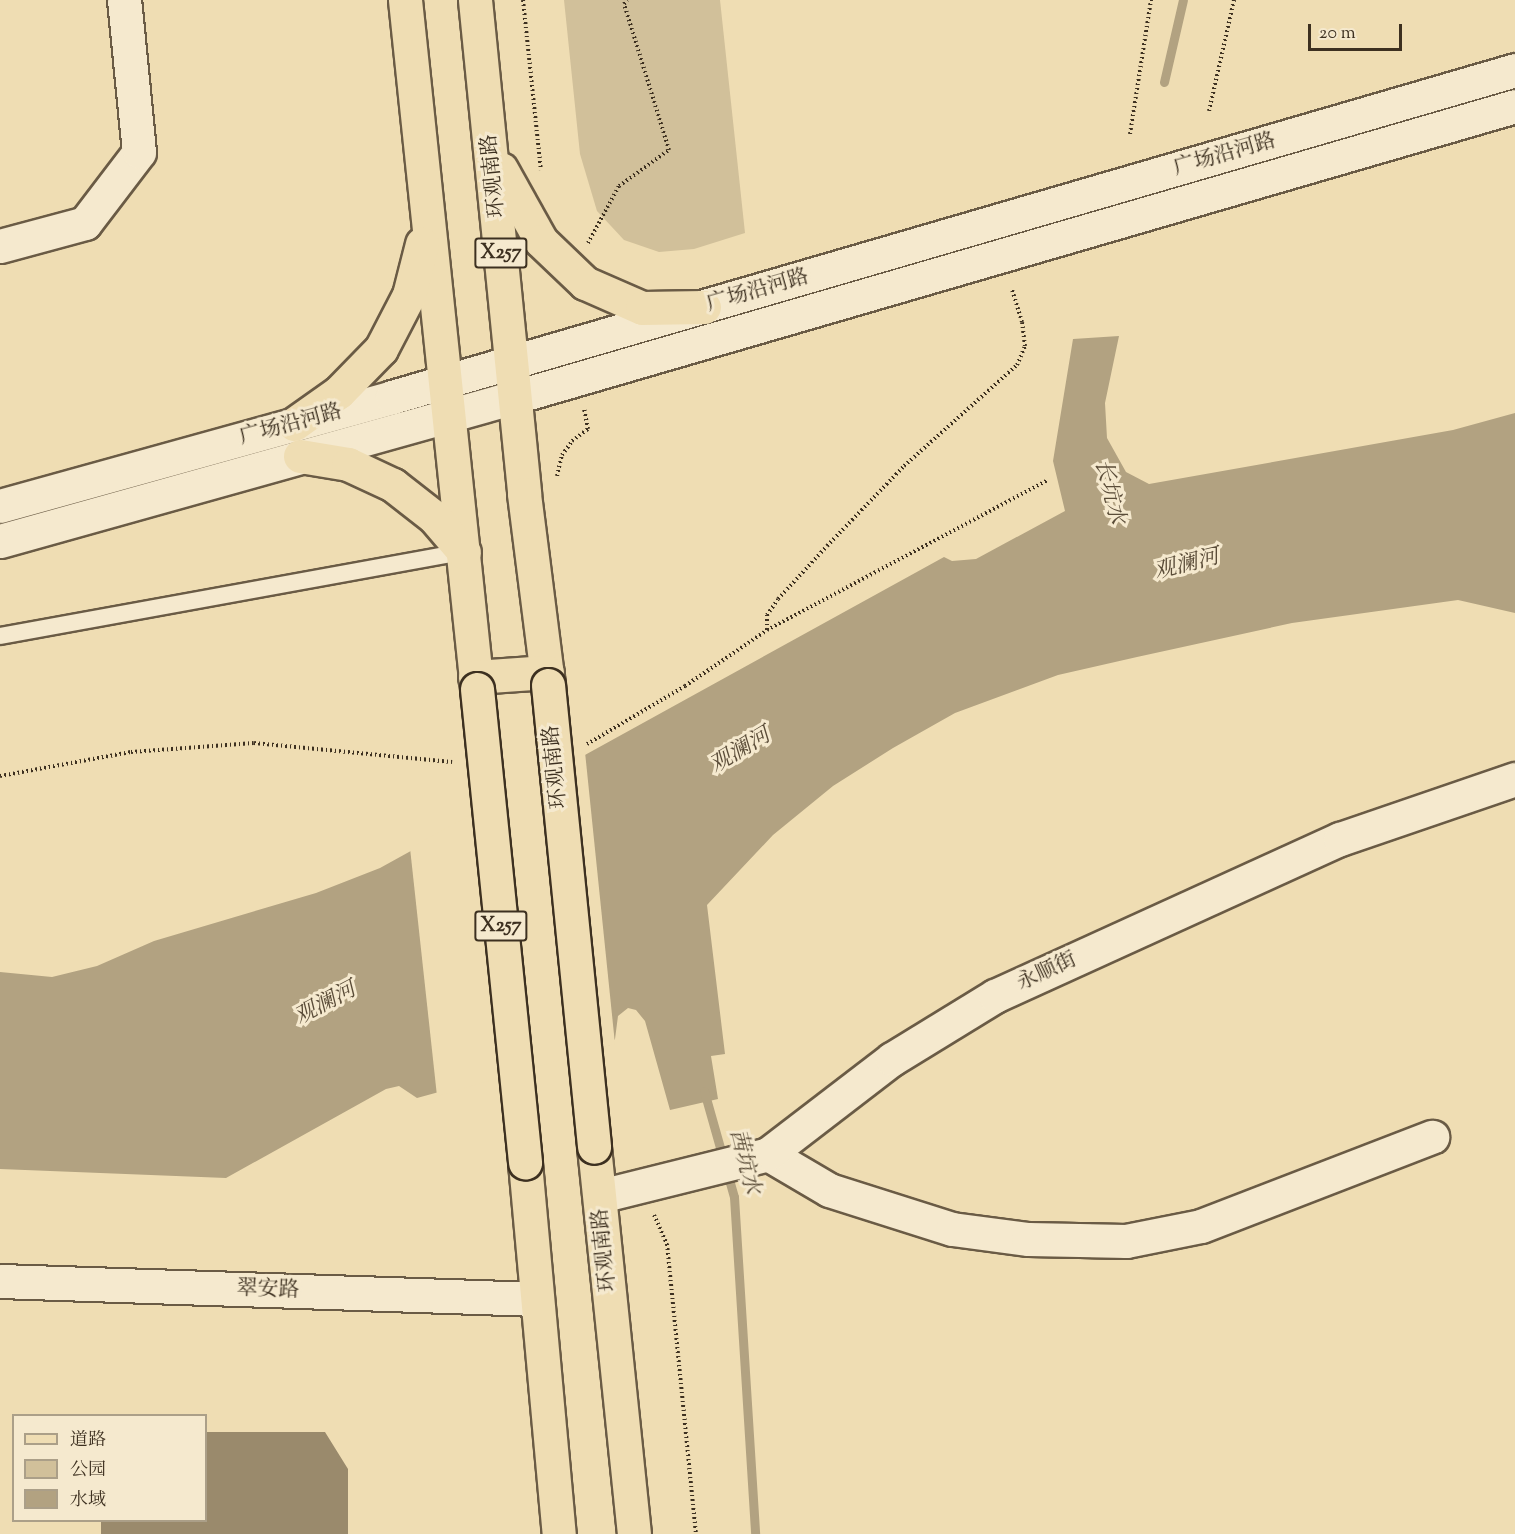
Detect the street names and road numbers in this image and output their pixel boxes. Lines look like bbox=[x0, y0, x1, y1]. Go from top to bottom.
street label: 广场沿河路 bbox=[1171, 128, 1279, 182]
street label: 环观南路 bbox=[477, 133, 511, 219]
road number: X257 bbox=[474, 236, 528, 270]
street label: 广场沿河路 bbox=[704, 264, 812, 318]
street label: 广场沿河路 bbox=[237, 399, 345, 451]
street label: 环观南路 bbox=[539, 724, 573, 810]
road number: X257 bbox=[474, 909, 528, 943]
street label: 永顺街 bbox=[1013, 947, 1081, 997]
street label: 环观南路 bbox=[588, 1207, 622, 1293]
street label: 翠安路 bbox=[236, 1276, 300, 1304]

